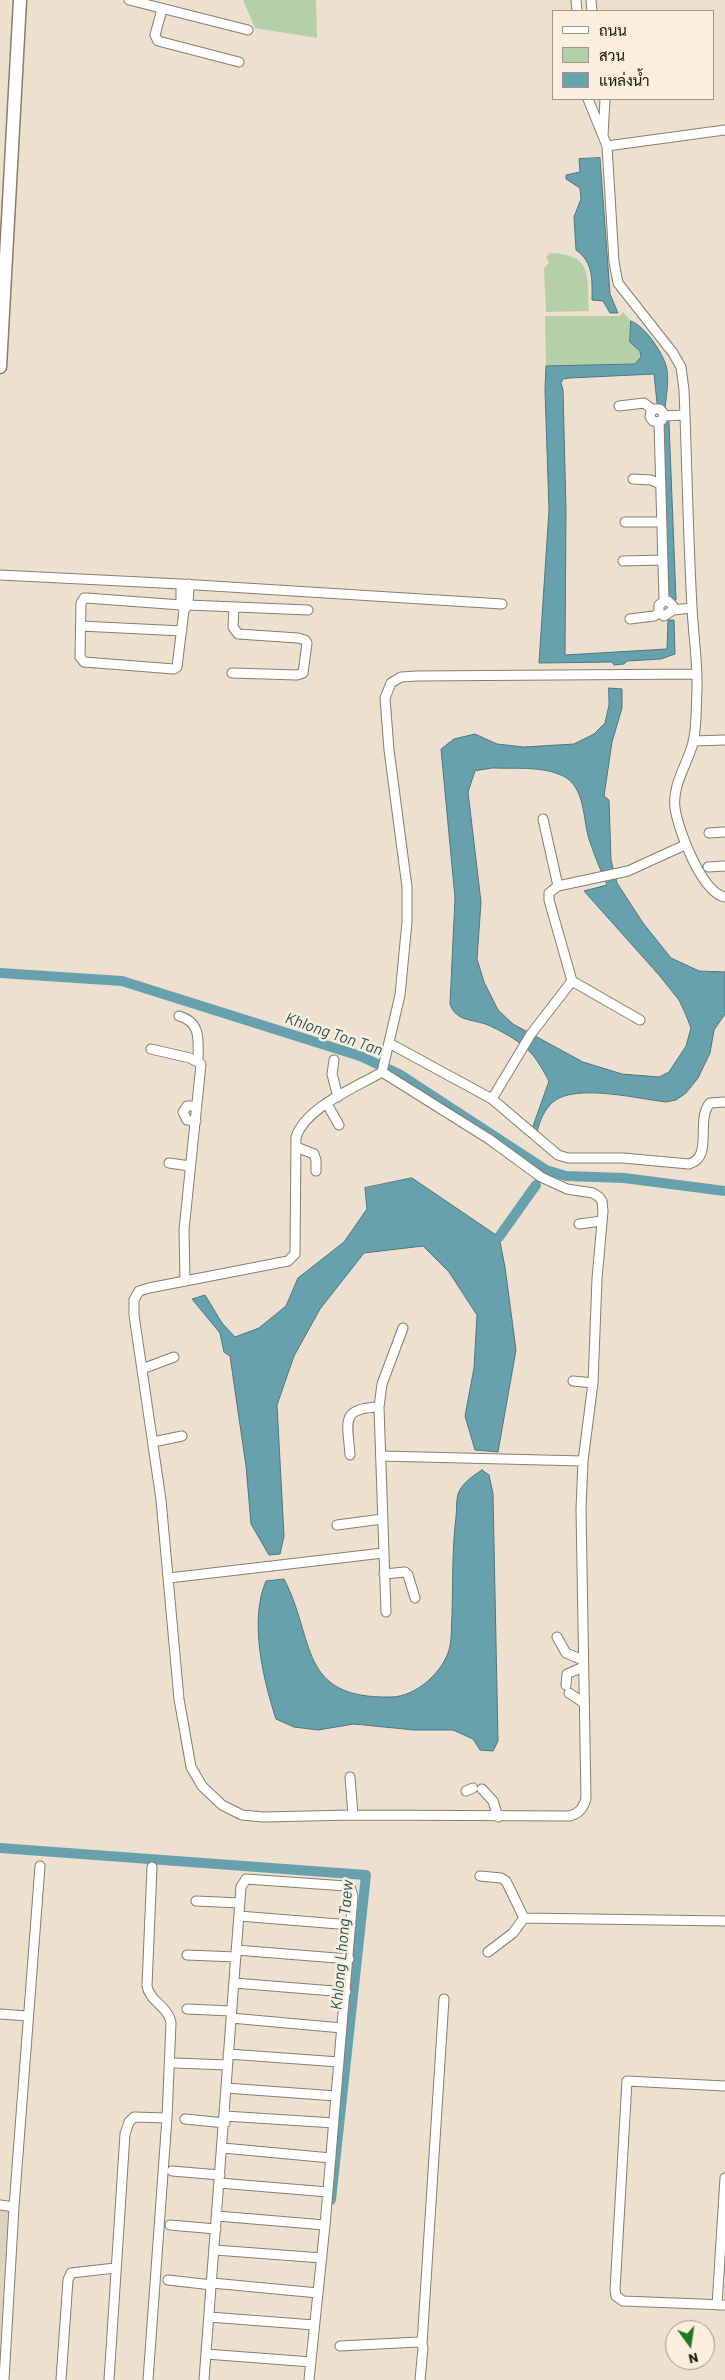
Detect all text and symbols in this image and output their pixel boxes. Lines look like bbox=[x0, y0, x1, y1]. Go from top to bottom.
legend bbox=[552, 10, 715, 100]
text: ถนน bbox=[599, 21, 627, 39]
text: สวน bbox=[599, 46, 625, 64]
text: แหล่งน้ำ bbox=[599, 71, 650, 89]
water label: Khlong Ton Tan bbox=[283, 1008, 385, 1060]
water label: Khlong Lhong Taew bbox=[327, 1879, 357, 2011]
north arrow bbox=[665, 2320, 715, 2370]
text: N bbox=[687, 2350, 700, 2368]

